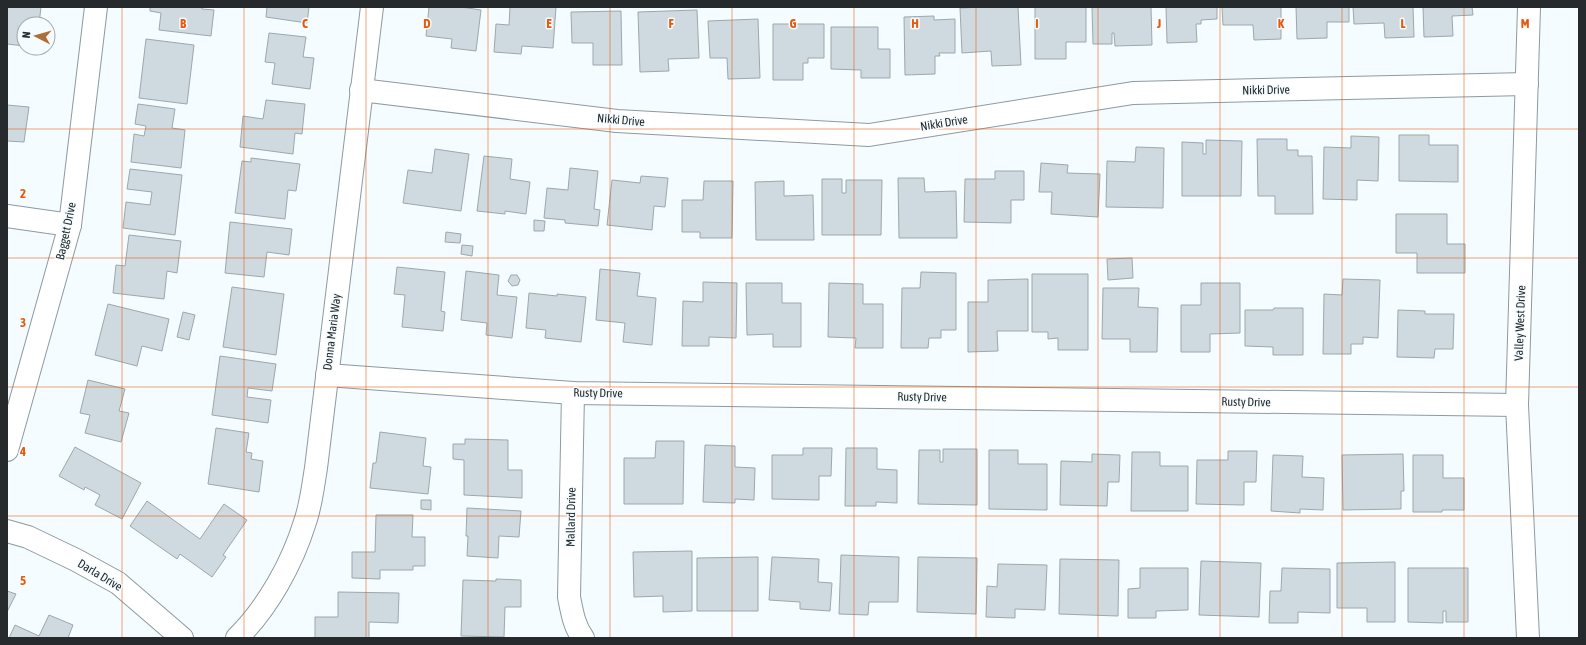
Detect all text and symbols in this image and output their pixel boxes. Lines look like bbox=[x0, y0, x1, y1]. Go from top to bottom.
north arrow bbox=[16, 16, 56, 56]
text: B bbox=[180, 16, 187, 31]
text: C bbox=[302, 16, 308, 31]
text: D bbox=[423, 16, 431, 31]
text: E bbox=[546, 16, 552, 31]
text: F bbox=[668, 16, 674, 31]
text: G bbox=[790, 16, 797, 31]
text: H bbox=[911, 16, 919, 31]
text: I bbox=[1035, 16, 1039, 31]
text: J bbox=[1156, 16, 1161, 31]
text: K bbox=[1278, 16, 1285, 31]
text: L bbox=[1400, 16, 1406, 31]
text: M bbox=[1521, 16, 1530, 31]
text: N bbox=[20, 31, 32, 39]
street label: Nikki Drive bbox=[1242, 83, 1290, 97]
street label: Nikki Drive bbox=[597, 111, 645, 129]
street label: Nikki Drive bbox=[919, 112, 969, 134]
text: 2 bbox=[20, 186, 26, 201]
street label: Baggett Drive bbox=[53, 201, 79, 261]
street label: Valley West Drive bbox=[1512, 285, 1528, 361]
street label: Donna Maria Way bbox=[320, 293, 344, 371]
text: 3 bbox=[20, 315, 26, 330]
street label: Rusty Drive bbox=[573, 386, 623, 400]
street label: Rusty Drive bbox=[897, 390, 947, 404]
street label: Rusty Drive bbox=[1221, 395, 1271, 409]
text: 4 bbox=[19, 444, 26, 459]
street label: Mallard Drive bbox=[563, 487, 579, 547]
street label: Darla Drive bbox=[75, 556, 125, 594]
text: 5 bbox=[20, 573, 26, 588]

